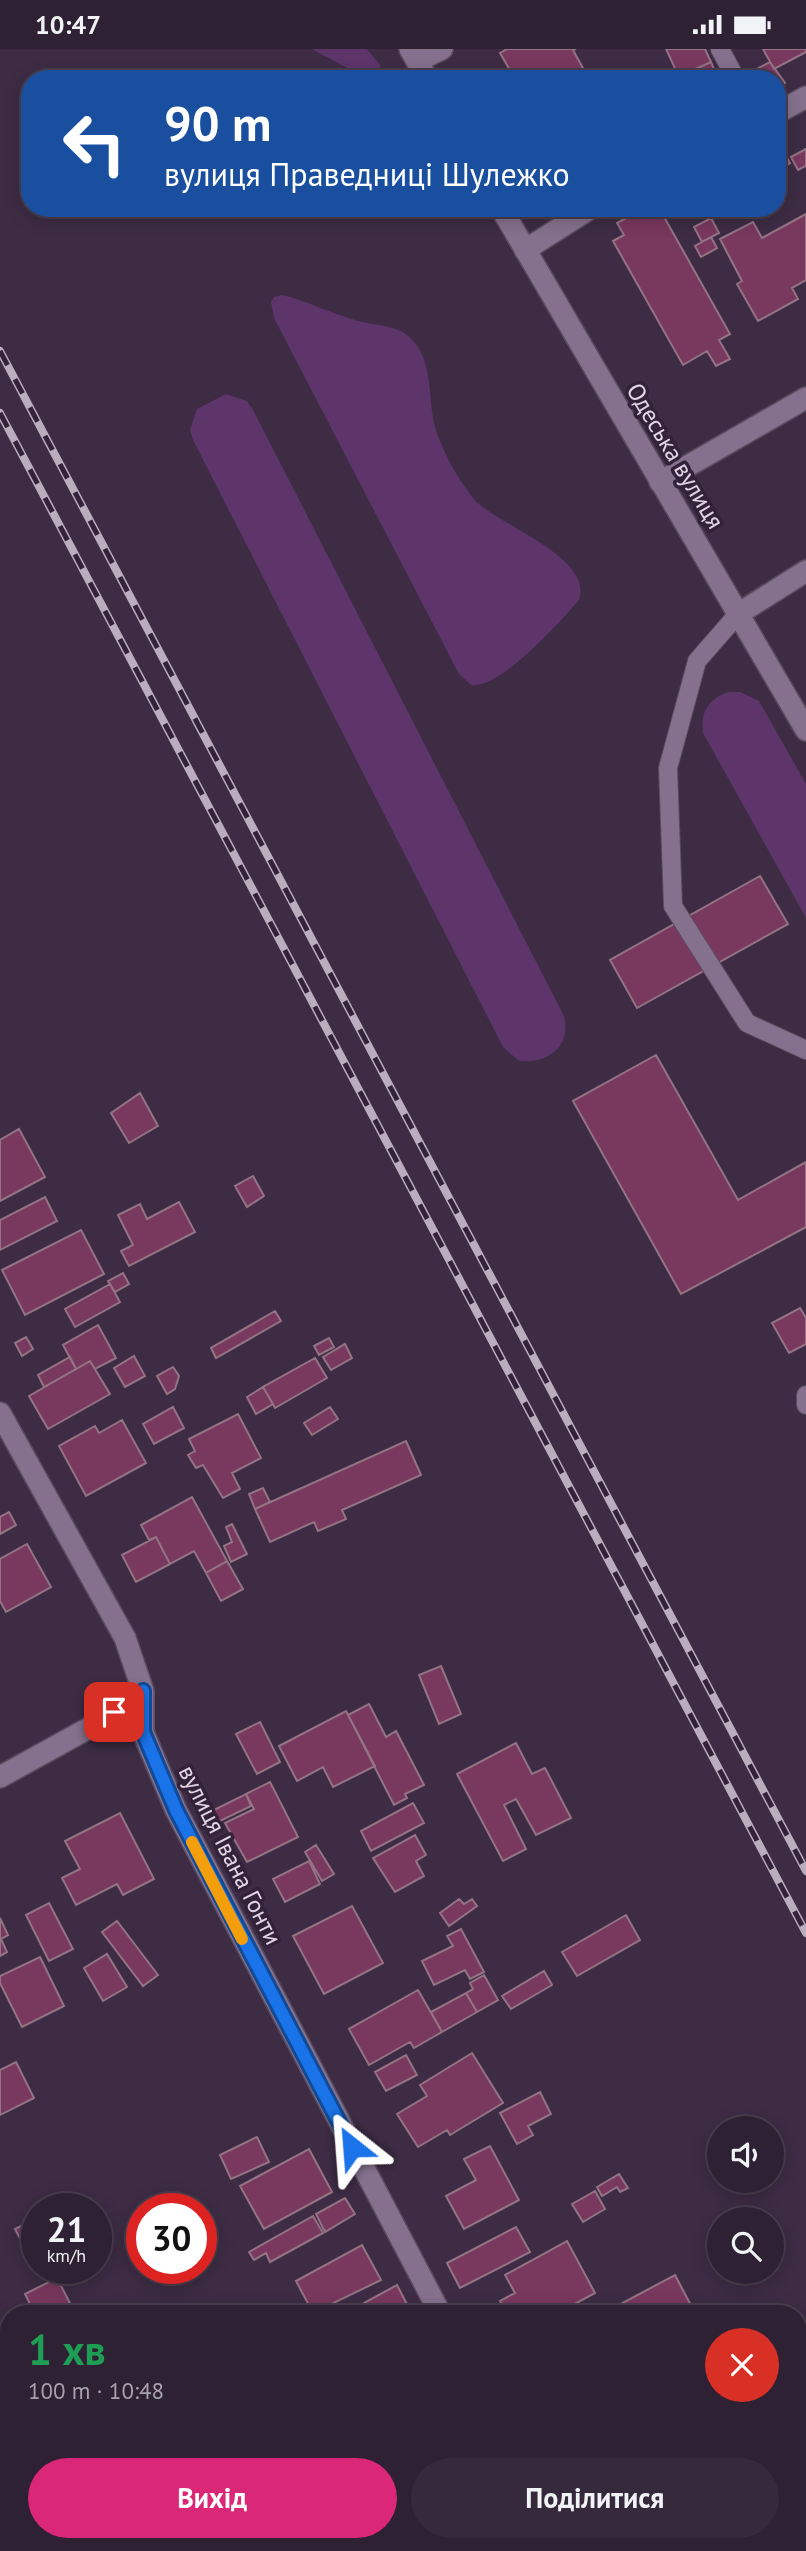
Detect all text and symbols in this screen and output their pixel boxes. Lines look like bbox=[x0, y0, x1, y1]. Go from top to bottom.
text: 10:47 bbox=[35, 8, 101, 41]
text: 90 m bbox=[164, 91, 271, 155]
icon: left bbox=[49, 98, 140, 189]
text: вулиця Праведниці Шулежко bbox=[164, 153, 570, 195]
street label: Одеська вулиця bbox=[620, 377, 731, 534]
pin bbox=[84, 1682, 144, 1742]
icon: arrive bbox=[95, 1693, 133, 1731]
street label: вулиця Івана Гонти bbox=[172, 1760, 289, 1950]
position arrow bbox=[315, 2110, 389, 2184]
map controls bbox=[707, 2116, 784, 2284]
button: sound bbox=[707, 2116, 784, 2193]
speed limit sign: 30 bbox=[126, 2193, 217, 2284]
text: 21 bbox=[47, 2206, 86, 2252]
button: search bbox=[707, 2207, 784, 2284]
text: km/h bbox=[47, 2244, 86, 2267]
text: 1 хв bbox=[28, 2322, 106, 2377]
button: close bbox=[705, 2328, 779, 2402]
text: 100 m · 10:48 bbox=[28, 2376, 164, 2405]
button: Вихід bbox=[28, 2458, 397, 2538]
button: Поділитися bbox=[411, 2458, 779, 2538]

